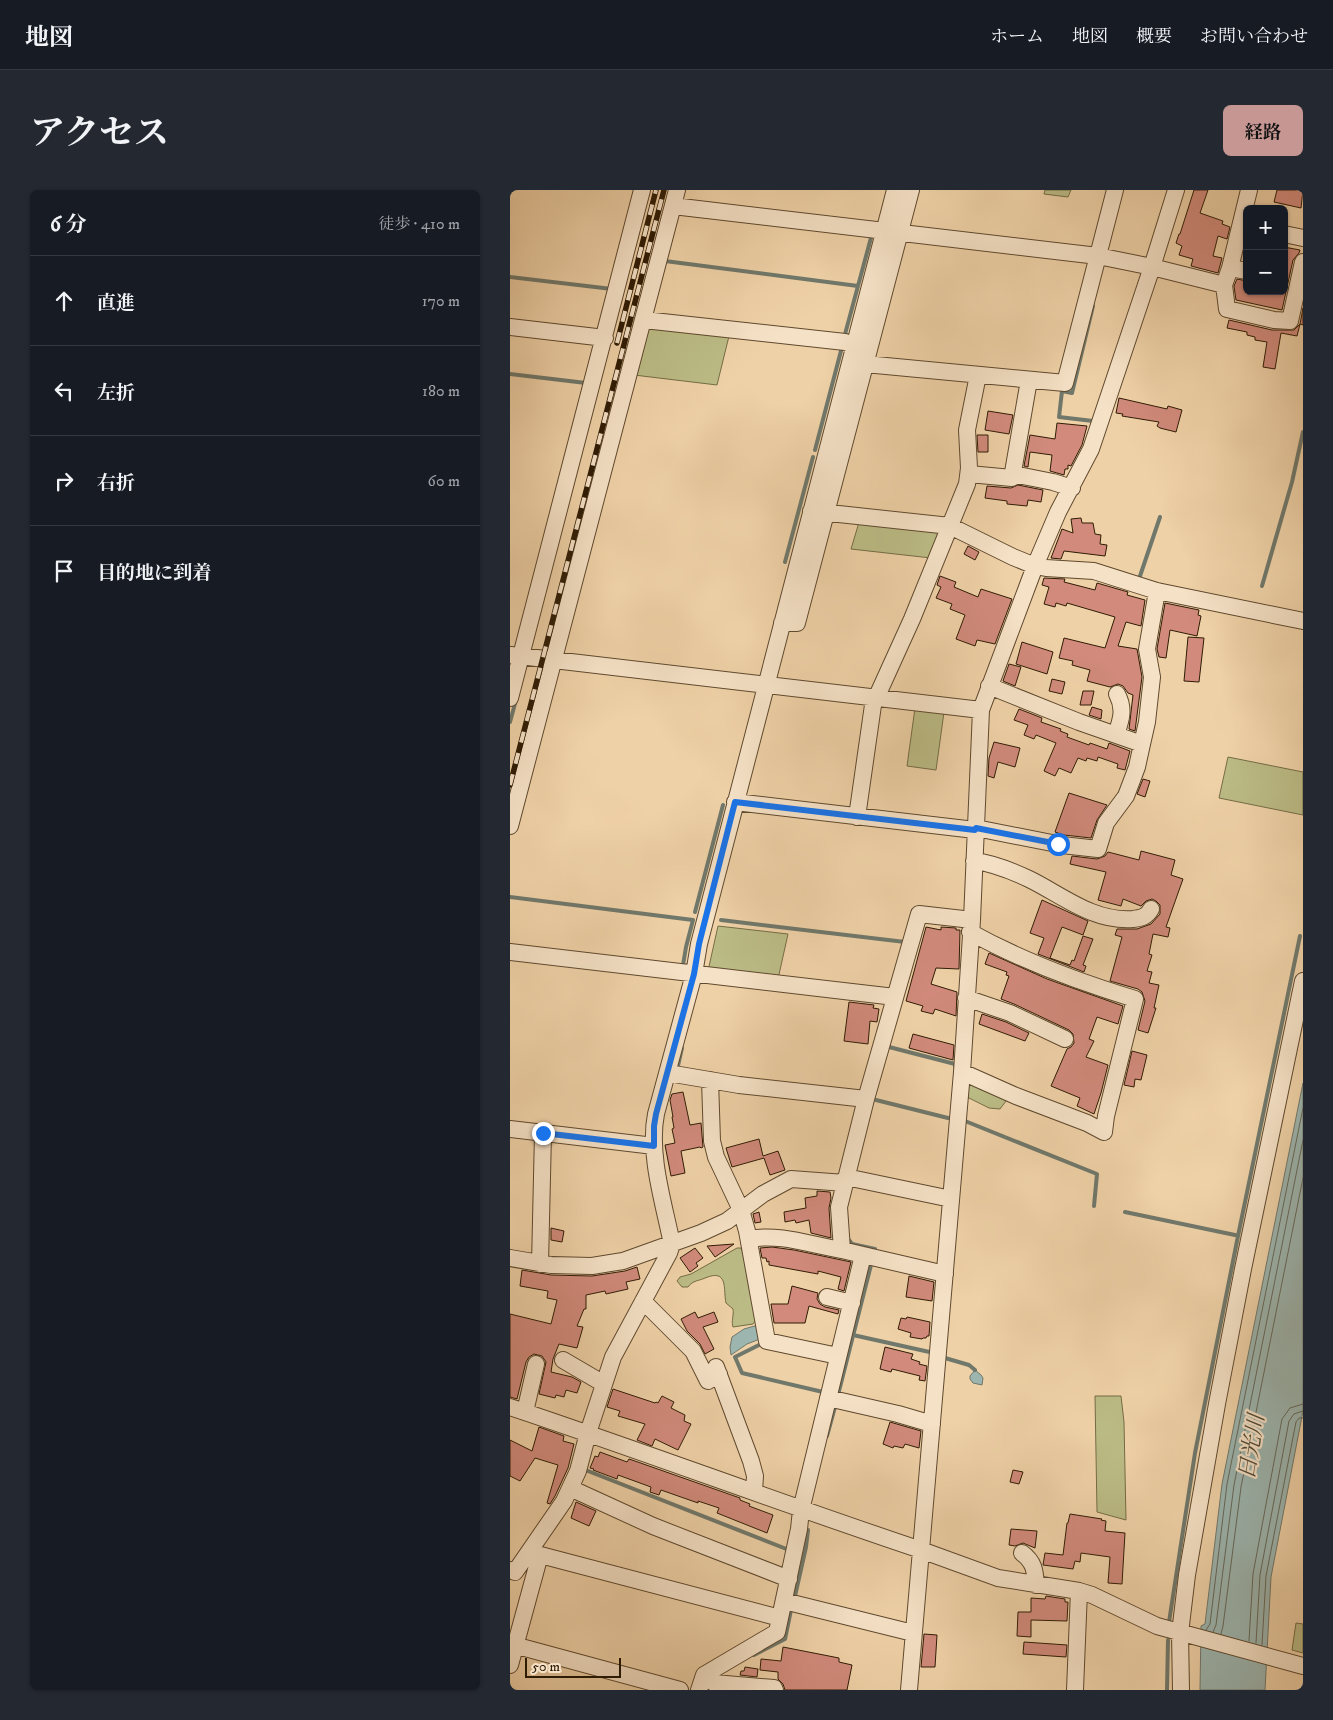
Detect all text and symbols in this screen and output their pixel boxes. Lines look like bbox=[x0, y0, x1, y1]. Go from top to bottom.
text: 地図 bbox=[25, 23, 73, 53]
text: ホーム bbox=[990, 26, 1044, 48]
text: 地図 bbox=[1072, 26, 1108, 48]
text: 概要 bbox=[1136, 26, 1172, 48]
text: お問い合わせ bbox=[1200, 26, 1308, 48]
button: 経路 bbox=[1223, 105, 1303, 156]
text: アクセス bbox=[30, 112, 169, 156]
map controls bbox=[1243, 205, 1288, 295]
button: + bbox=[1243, 205, 1288, 250]
text: 6 分 bbox=[50, 212, 86, 238]
text: 徒歩 · 410 m bbox=[378, 214, 460, 234]
button: − bbox=[1243, 250, 1288, 295]
icon: ahead bbox=[50, 287, 78, 315]
text: 170 m bbox=[422, 291, 460, 311]
text: 直進 bbox=[97, 292, 135, 315]
icon: left bbox=[50, 377, 78, 405]
text: 180 m bbox=[422, 381, 460, 401]
text: 左折 bbox=[97, 382, 135, 405]
icon: right bbox=[50, 467, 78, 495]
text: 60 m bbox=[428, 471, 460, 491]
text: 右折 bbox=[97, 472, 135, 495]
icon: arrive bbox=[50, 557, 78, 585]
text: 目的地に到着 bbox=[97, 562, 211, 585]
route start bbox=[1047, 833, 1070, 856]
route end bbox=[532, 1122, 555, 1145]
water label: 日光川 bbox=[1234, 1410, 1271, 1482]
scale bar bbox=[525, 1655, 621, 1678]
text: 50 m bbox=[532, 1658, 560, 1676]

